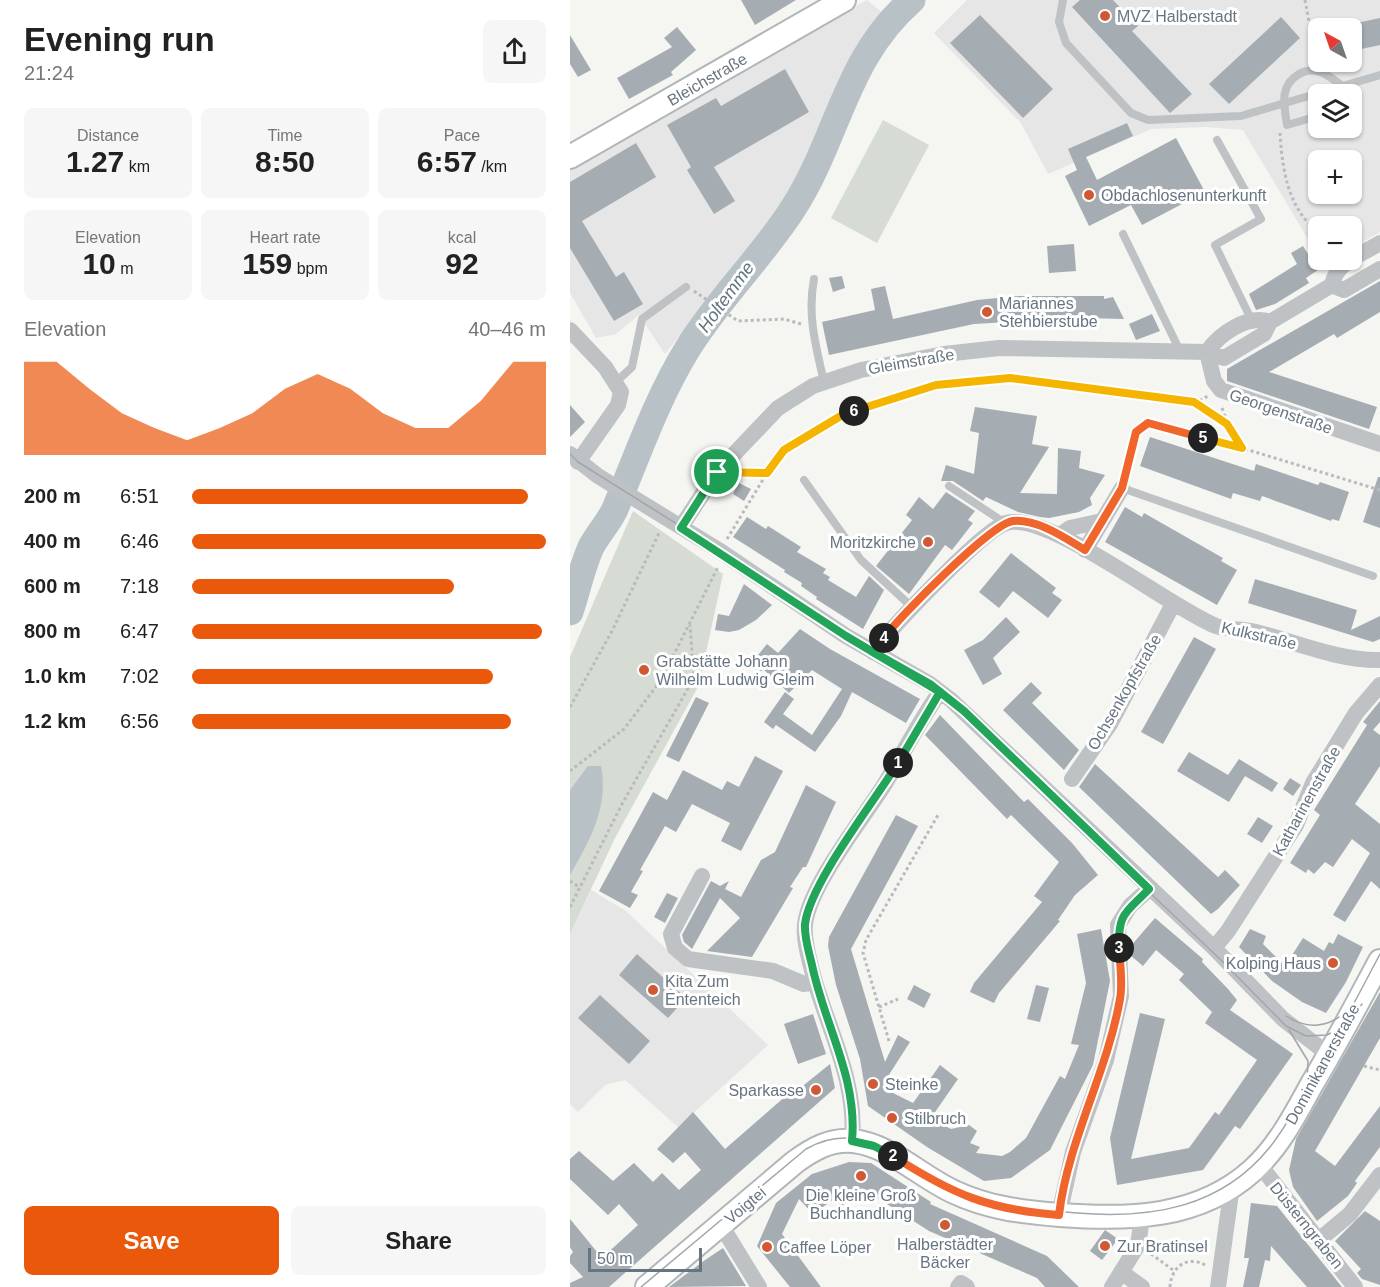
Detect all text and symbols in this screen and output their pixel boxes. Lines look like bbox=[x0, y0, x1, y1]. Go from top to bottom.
place label: MVZ Halberstadt bbox=[1117, 8, 1238, 25]
marker: MVZ Halberstadt bbox=[1098, 9, 1112, 23]
north arrow bbox=[1308, 18, 1362, 72]
map controls bbox=[1308, 18, 1362, 270]
button: share bbox=[483, 20, 546, 83]
text: Evening run bbox=[24, 21, 215, 58]
street label: Bleichstraße bbox=[664, 50, 750, 109]
text: 21:24 bbox=[24, 62, 74, 84]
button: layers bbox=[1308, 84, 1362, 138]
text: Distance bbox=[77, 127, 139, 144]
text: Time bbox=[268, 127, 302, 144]
text: Pace bbox=[444, 127, 480, 144]
text: 1.27 bbox=[66, 145, 124, 178]
text: 8:50 bbox=[255, 145, 315, 178]
text: 6:57 bbox=[417, 145, 477, 178]
button: + bbox=[1308, 150, 1362, 204]
text: km bbox=[124, 158, 150, 175]
text: /km bbox=[477, 158, 507, 175]
place label: Obdachlosenunterkunft bbox=[1101, 187, 1267, 204]
marker: Obdachlosenunterkunft bbox=[1082, 188, 1096, 202]
button: − bbox=[1308, 216, 1362, 270]
text: Elevation bbox=[75, 229, 141, 246]
text: Heart rate bbox=[249, 229, 321, 246]
text: kcal bbox=[448, 229, 476, 246]
text: 10 bbox=[82, 247, 116, 280]
text: 159 bbox=[242, 247, 292, 280]
text: 92 bbox=[445, 247, 479, 280]
water label: Holtemme bbox=[694, 258, 758, 336]
text: m bbox=[116, 260, 134, 277]
text: bpm bbox=[292, 260, 328, 277]
place label: Mariannes Stehbierstube bbox=[999, 295, 1098, 330]
marker: Mariannes Stehbierstube bbox=[980, 305, 994, 319]
text: Elevation bbox=[24, 318, 106, 340]
text: 40–46 m bbox=[468, 318, 546, 340]
street label: Gleimstraße bbox=[867, 346, 956, 377]
street label: Georgenstraße bbox=[1227, 386, 1335, 437]
pin: 6 bbox=[839, 396, 869, 426]
text: 6 bbox=[850, 402, 858, 419]
pin: 5 bbox=[1188, 423, 1218, 453]
text: 5 bbox=[1199, 429, 1207, 446]
pin bbox=[691, 446, 742, 497]
icon: arrive bbox=[700, 455, 733, 488]
text: 200 m bbox=[24, 485, 81, 507]
text: 6:51 bbox=[120, 485, 159, 507]
text: 400 m bbox=[24, 530, 81, 552]
text: 6:46 bbox=[120, 530, 159, 552]
place label: Moritzkirche bbox=[830, 534, 916, 551]
marker: Moritzkirche bbox=[921, 535, 935, 549]
text: 600 m bbox=[24, 575, 81, 597]
text: 7:18 bbox=[120, 575, 159, 597]
street label: Kulkstraße bbox=[1220, 619, 1298, 652]
text: 800 m bbox=[24, 620, 81, 642]
text: 6:47 bbox=[120, 620, 159, 642]
pin: 4 bbox=[869, 623, 899, 653]
text: 4 bbox=[880, 629, 888, 646]
street label: Ochsenkopfstraße bbox=[1084, 631, 1165, 753]
place label: Grabstätte Johann Wilhelm Ludwig Gleim bbox=[656, 653, 814, 688]
marker: Grabstätte Johann Wilhelm Ludwig Gleim bbox=[637, 663, 651, 677]
text: 1.0 km bbox=[24, 665, 86, 687]
text: 7:02 bbox=[120, 665, 159, 687]
text: 1.2 km bbox=[24, 710, 86, 732]
text: 6:56 bbox=[120, 710, 159, 732]
street label: Katharinenstraße bbox=[1269, 743, 1344, 859]
pin: 1 bbox=[883, 748, 913, 778]
text: 1 bbox=[894, 754, 902, 771]
pin: 3 bbox=[1104, 933, 1134, 963]
text: 3 bbox=[1115, 939, 1123, 956]
place label: Kolping Haus bbox=[1226, 955, 1321, 972]
marker: Kolping Haus bbox=[1326, 956, 1340, 970]
place label: Kita Zum Ententeich bbox=[665, 973, 741, 1008]
marker: Kita Zum Ententeich bbox=[646, 983, 660, 997]
street label: Dominikanerstraße bbox=[1282, 1001, 1363, 1127]
place label: Steinke bbox=[885, 1076, 938, 1093]
marker: Steinke bbox=[866, 1077, 880, 1091]
place label: Sparkasse bbox=[728, 1082, 804, 1099]
marker: Sparkasse bbox=[809, 1083, 823, 1097]
place label: Stilbruch bbox=[904, 1110, 966, 1127]
marker: Stilbruch bbox=[885, 1111, 899, 1125]
pin: 2 bbox=[878, 1141, 908, 1171]
text: 2 bbox=[889, 1147, 897, 1164]
marker: Die kleine Groß Buchhandlung bbox=[854, 1169, 868, 1183]
street label: Düsterngraben bbox=[1267, 1179, 1347, 1272]
street label: Voigtei bbox=[721, 1183, 769, 1227]
place label: Die kleine Groß Buchhandlung bbox=[805, 1187, 917, 1222]
button: Save bbox=[24, 1206, 279, 1275]
button: Share bbox=[291, 1206, 546, 1275]
marker: Halberstädter Bäcker bbox=[938, 1218, 952, 1232]
place label: Halberstädter Bäcker bbox=[897, 1236, 994, 1271]
place label: Zur Bratinsel bbox=[1117, 1238, 1208, 1255]
place label: Caffee Löper bbox=[779, 1239, 872, 1256]
marker: Zur Bratinsel bbox=[1098, 1239, 1112, 1253]
marker: Caffee Löper bbox=[760, 1240, 774, 1254]
scale bar bbox=[588, 1245, 702, 1272]
text: 50 m bbox=[597, 1250, 633, 1267]

